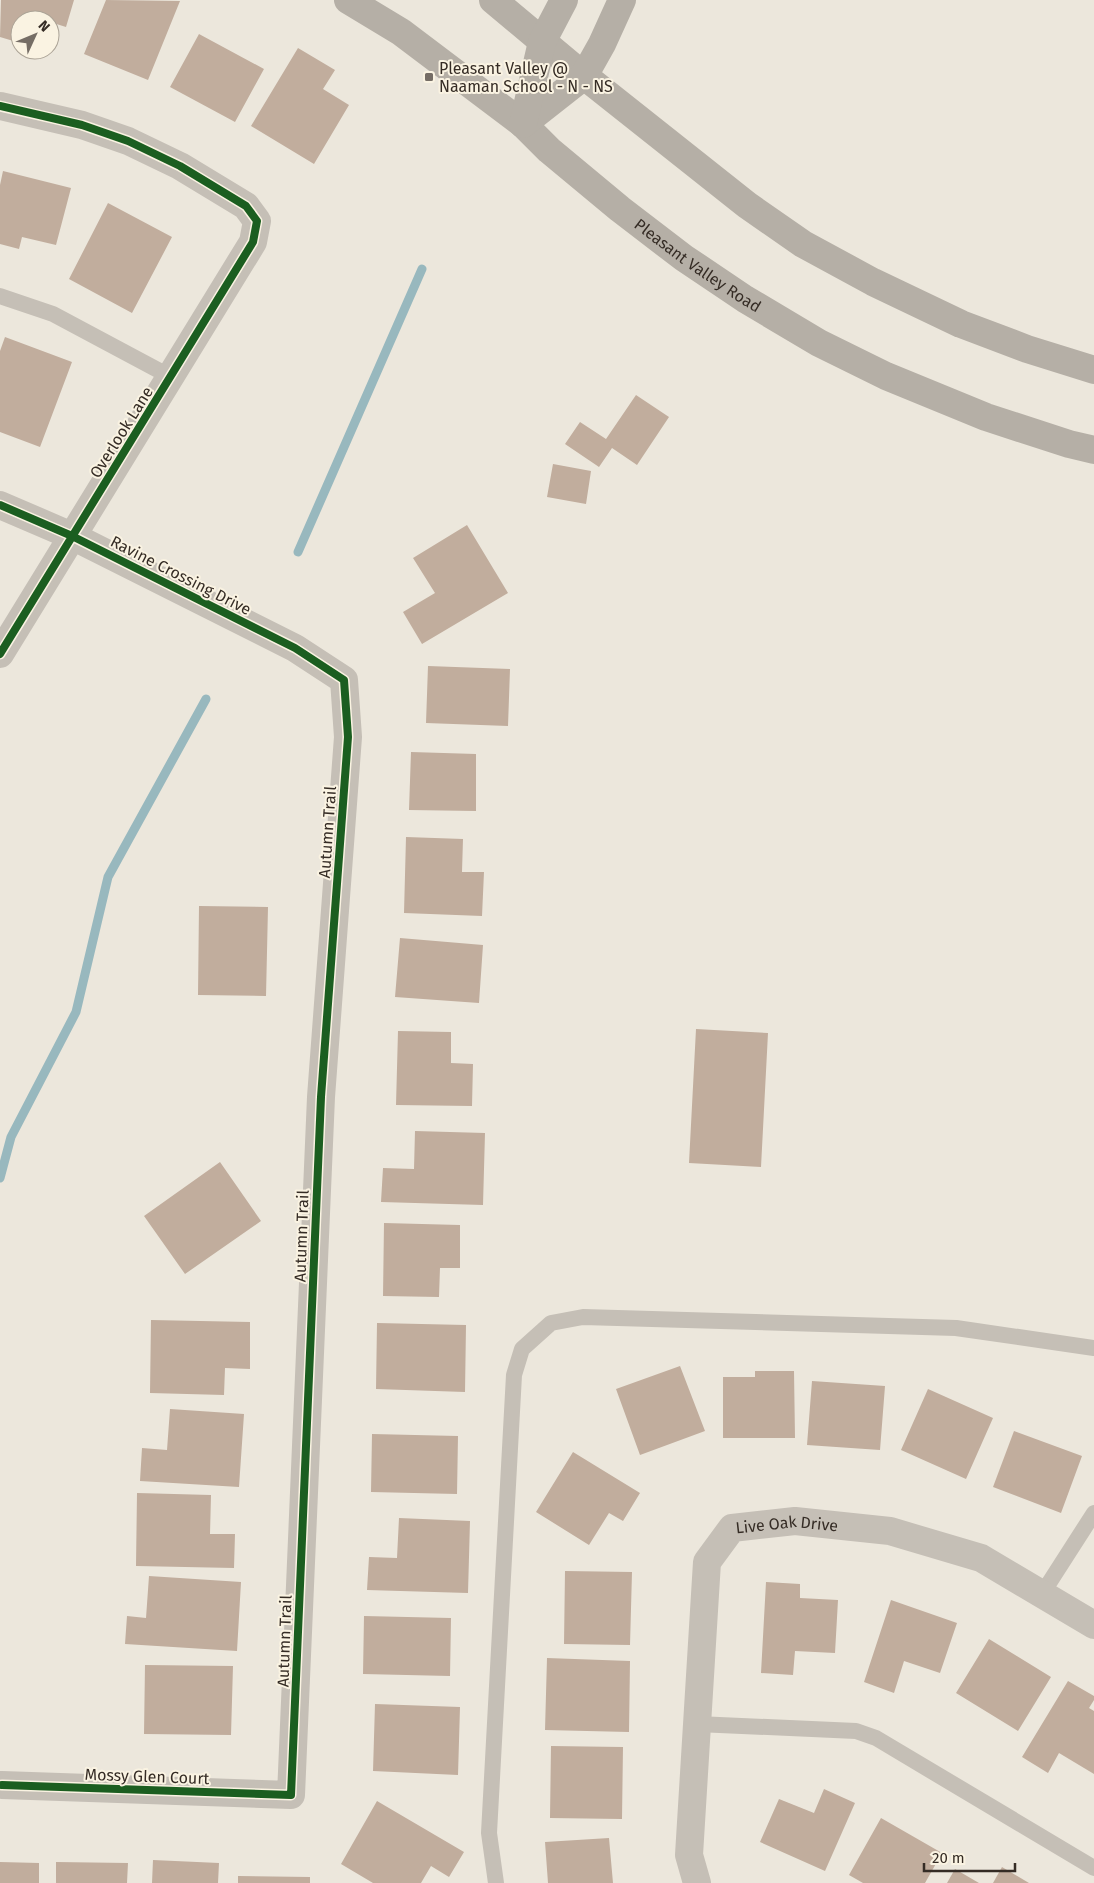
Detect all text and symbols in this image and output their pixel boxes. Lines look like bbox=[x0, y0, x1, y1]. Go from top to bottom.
north arrow bbox=[10, 10, 60, 60]
text: N bbox=[35, 17, 53, 36]
place label: Pleasant Valley @ Naaman School - N - NS bbox=[439, 59, 613, 96]
marker: Pleasant Valley @ Naaman School - N - NS bbox=[423, 71, 435, 83]
street label: Pleasant Valley Road bbox=[631, 215, 764, 316]
street label: Overlook Lane bbox=[86, 383, 157, 481]
street label: Ravine Crossing Drive bbox=[107, 532, 254, 619]
street label: Autumn Trail bbox=[315, 785, 340, 879]
street label: Autumn Trail bbox=[290, 1189, 313, 1282]
street label: Live Oak Drive bbox=[735, 1512, 839, 1538]
street label: Autumn Trail bbox=[273, 1594, 296, 1687]
street label: Mossy Glen Court bbox=[84, 1765, 210, 1788]
scale bar bbox=[924, 1840, 1015, 1872]
text: 20 m bbox=[932, 1849, 965, 1867]

